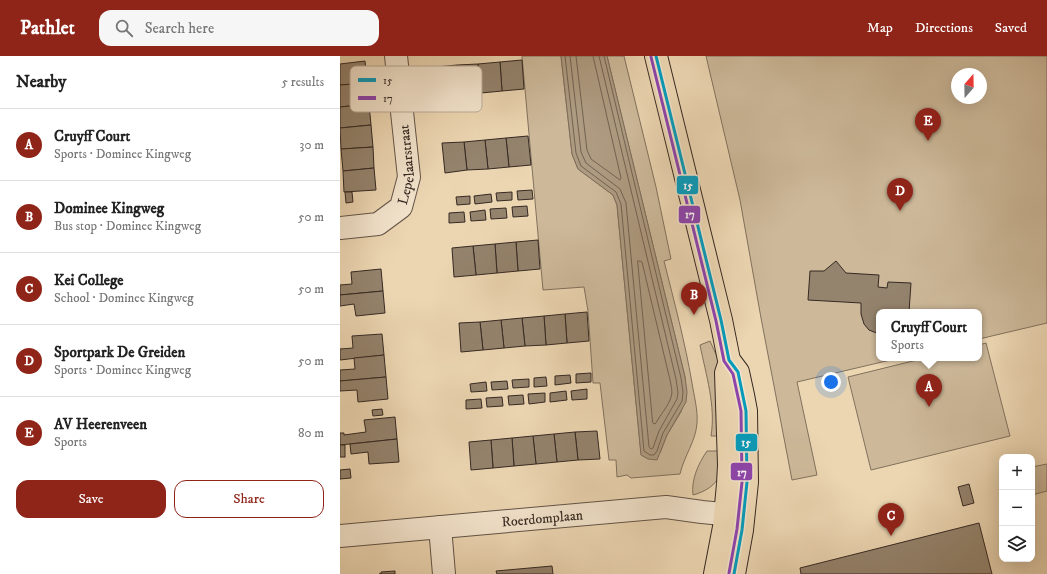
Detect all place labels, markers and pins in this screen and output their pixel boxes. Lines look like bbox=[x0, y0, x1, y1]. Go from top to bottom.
pin: E bbox=[915, 108, 941, 141]
pin: D bbox=[887, 178, 913, 211]
pin: B bbox=[681, 282, 707, 315]
pin: A bbox=[916, 374, 942, 407]
pin: C bbox=[878, 503, 904, 536]

